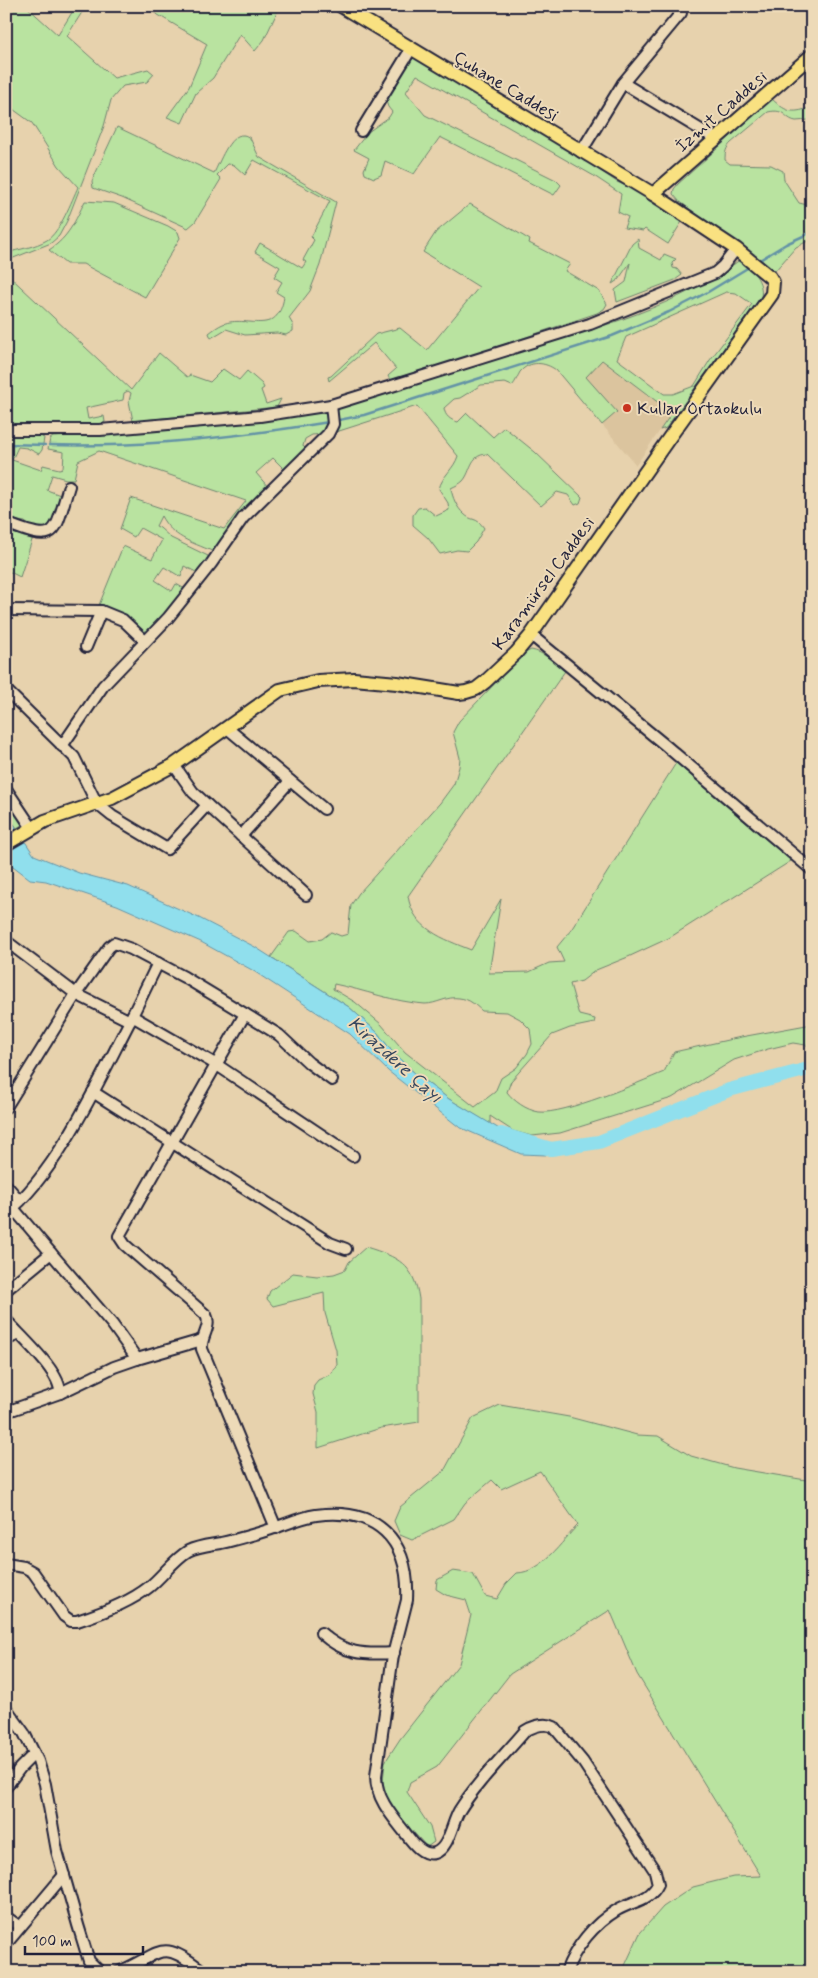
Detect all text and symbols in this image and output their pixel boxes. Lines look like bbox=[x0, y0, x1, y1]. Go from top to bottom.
street label: Çuhane Caddesi bbox=[448, 46, 563, 128]
street label: İzmit Caddesi bbox=[671, 65, 773, 158]
place label: Kullar Ortaokulu bbox=[637, 397, 762, 421]
marker: Kullar Ortaokulu bbox=[621, 402, 633, 414]
street label: Karamürsel Caddesi bbox=[487, 512, 600, 655]
water label: Kirazdere Çayı bbox=[343, 1011, 448, 1110]
scale bar bbox=[25, 1923, 142, 1955]
text: 100 m bbox=[32, 1932, 72, 1952]

